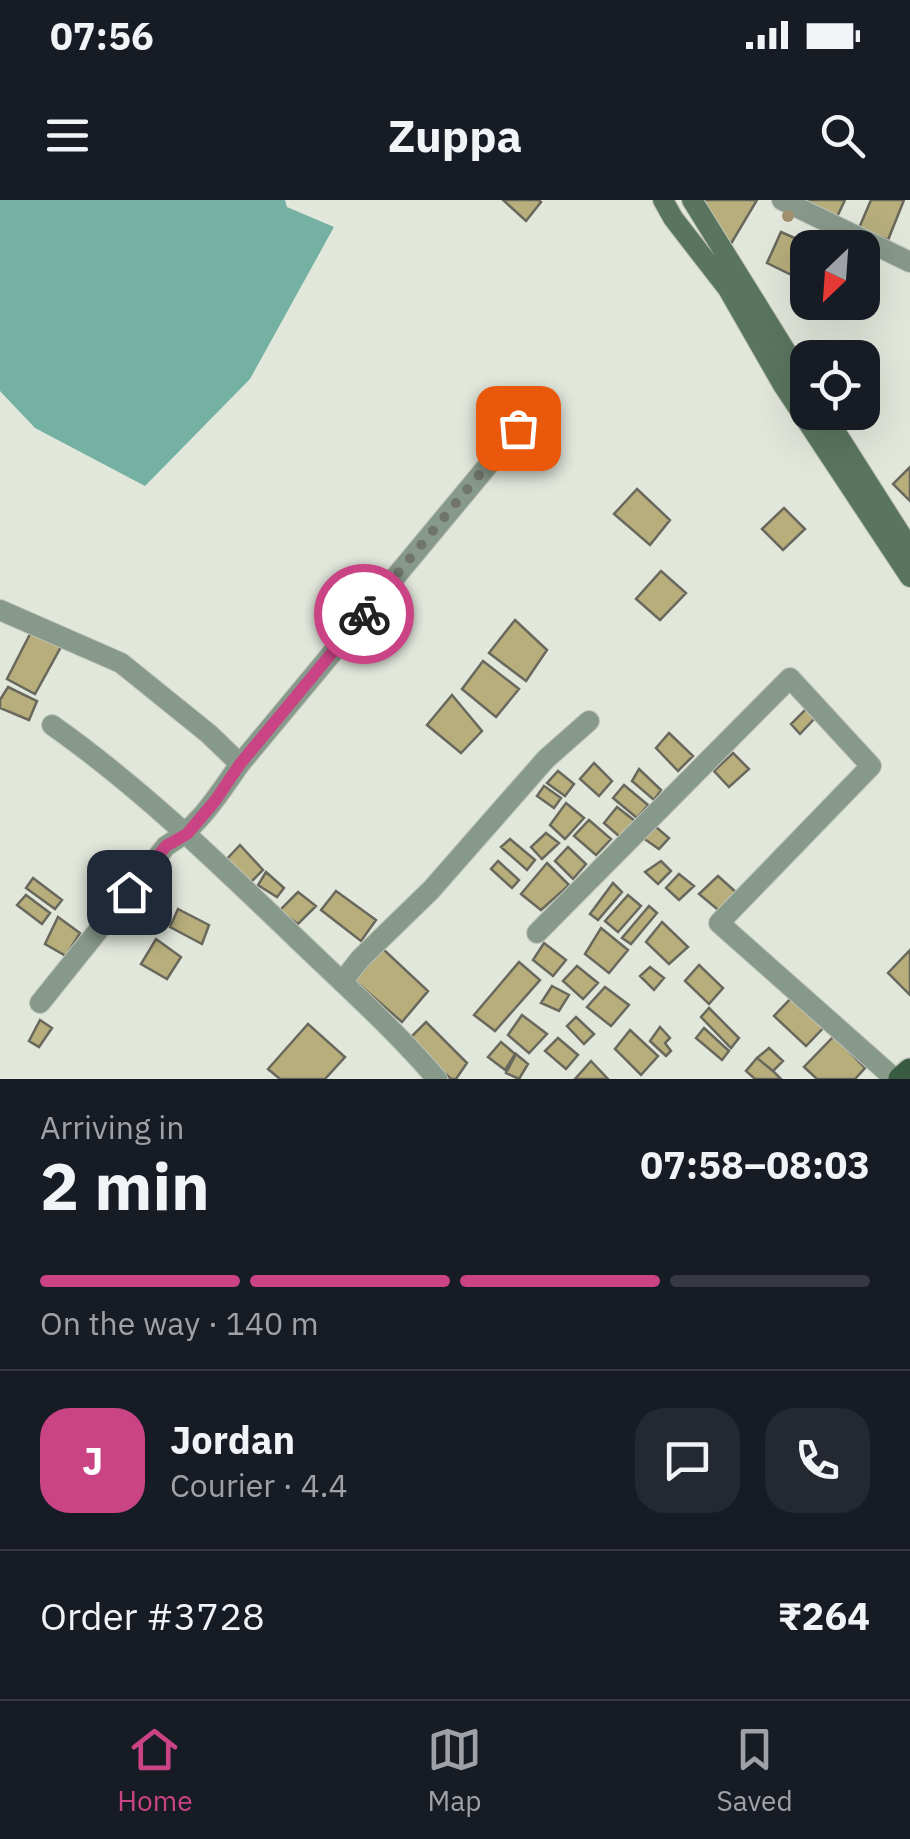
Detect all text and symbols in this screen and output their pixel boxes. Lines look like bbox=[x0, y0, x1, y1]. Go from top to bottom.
text: 07:56 bbox=[50, 11, 154, 60]
text: Zuppa bbox=[388, 106, 522, 164]
icon: menu bbox=[40, 108, 95, 163]
icon: search bbox=[815, 108, 870, 163]
north arrow bbox=[790, 230, 880, 320]
map controls bbox=[790, 230, 880, 430]
button: locate bbox=[790, 340, 880, 430]
pin bbox=[476, 386, 561, 471]
icon: bag bbox=[491, 401, 546, 456]
courier bbox=[314, 564, 414, 664]
icon: bike bbox=[337, 587, 392, 642]
pin bbox=[87, 850, 172, 935]
icon: home bbox=[102, 865, 157, 920]
text: Arriving in bbox=[40, 1106, 185, 1148]
text: 07:58–08:03 bbox=[640, 1140, 870, 1189]
text: 2 min bbox=[40, 1143, 210, 1228]
text: On the way · 140 m bbox=[40, 1302, 319, 1344]
button: chat bbox=[635, 1408, 740, 1513]
button: phone bbox=[765, 1408, 870, 1513]
text: Jordan bbox=[170, 1415, 295, 1464]
text: J bbox=[82, 1436, 103, 1485]
text: Courier · 4.4 bbox=[170, 1464, 348, 1506]
text: Order #3728 bbox=[40, 1591, 265, 1640]
text: ₹264 bbox=[778, 1591, 870, 1640]
tab: Home bbox=[117, 1722, 193, 1819]
tab: Map bbox=[427, 1722, 482, 1819]
tab: Saved bbox=[717, 1722, 793, 1819]

